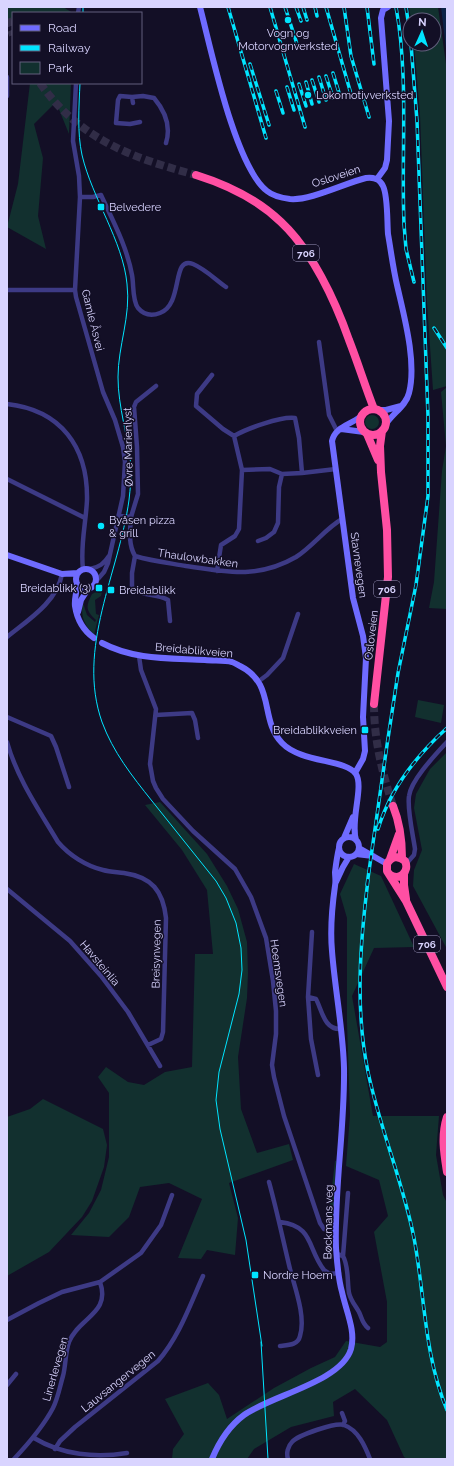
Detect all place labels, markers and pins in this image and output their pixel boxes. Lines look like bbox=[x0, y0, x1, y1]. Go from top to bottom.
marker: Vogn og Motorvognverksted bbox=[283, 15, 293, 25]
place label: Vogn og Motorvognverksted bbox=[238, 27, 338, 53]
place label: Lokomotivverksted bbox=[316, 89, 414, 102]
marker: Lokomotivverksted bbox=[303, 90, 313, 100]
place label: Belvedere bbox=[109, 201, 162, 214]
marker: Belvedere bbox=[96, 202, 106, 212]
place label: Byåsen pizza & grill bbox=[109, 514, 175, 540]
marker: Byåsen pizza & grill bbox=[96, 521, 106, 531]
place label: Breidablikk (3) bbox=[20, 582, 91, 595]
marker: Breidablikk (3) bbox=[94, 583, 104, 593]
place label: Breidablikk bbox=[119, 584, 176, 597]
marker: Breidablikk bbox=[106, 585, 116, 595]
place label: Breidablikkveien bbox=[273, 724, 357, 737]
marker: Breidablikkveien bbox=[360, 725, 370, 735]
place label: Nordre Hoem bbox=[263, 1269, 333, 1282]
marker: Nordre Hoem bbox=[250, 1270, 260, 1280]

